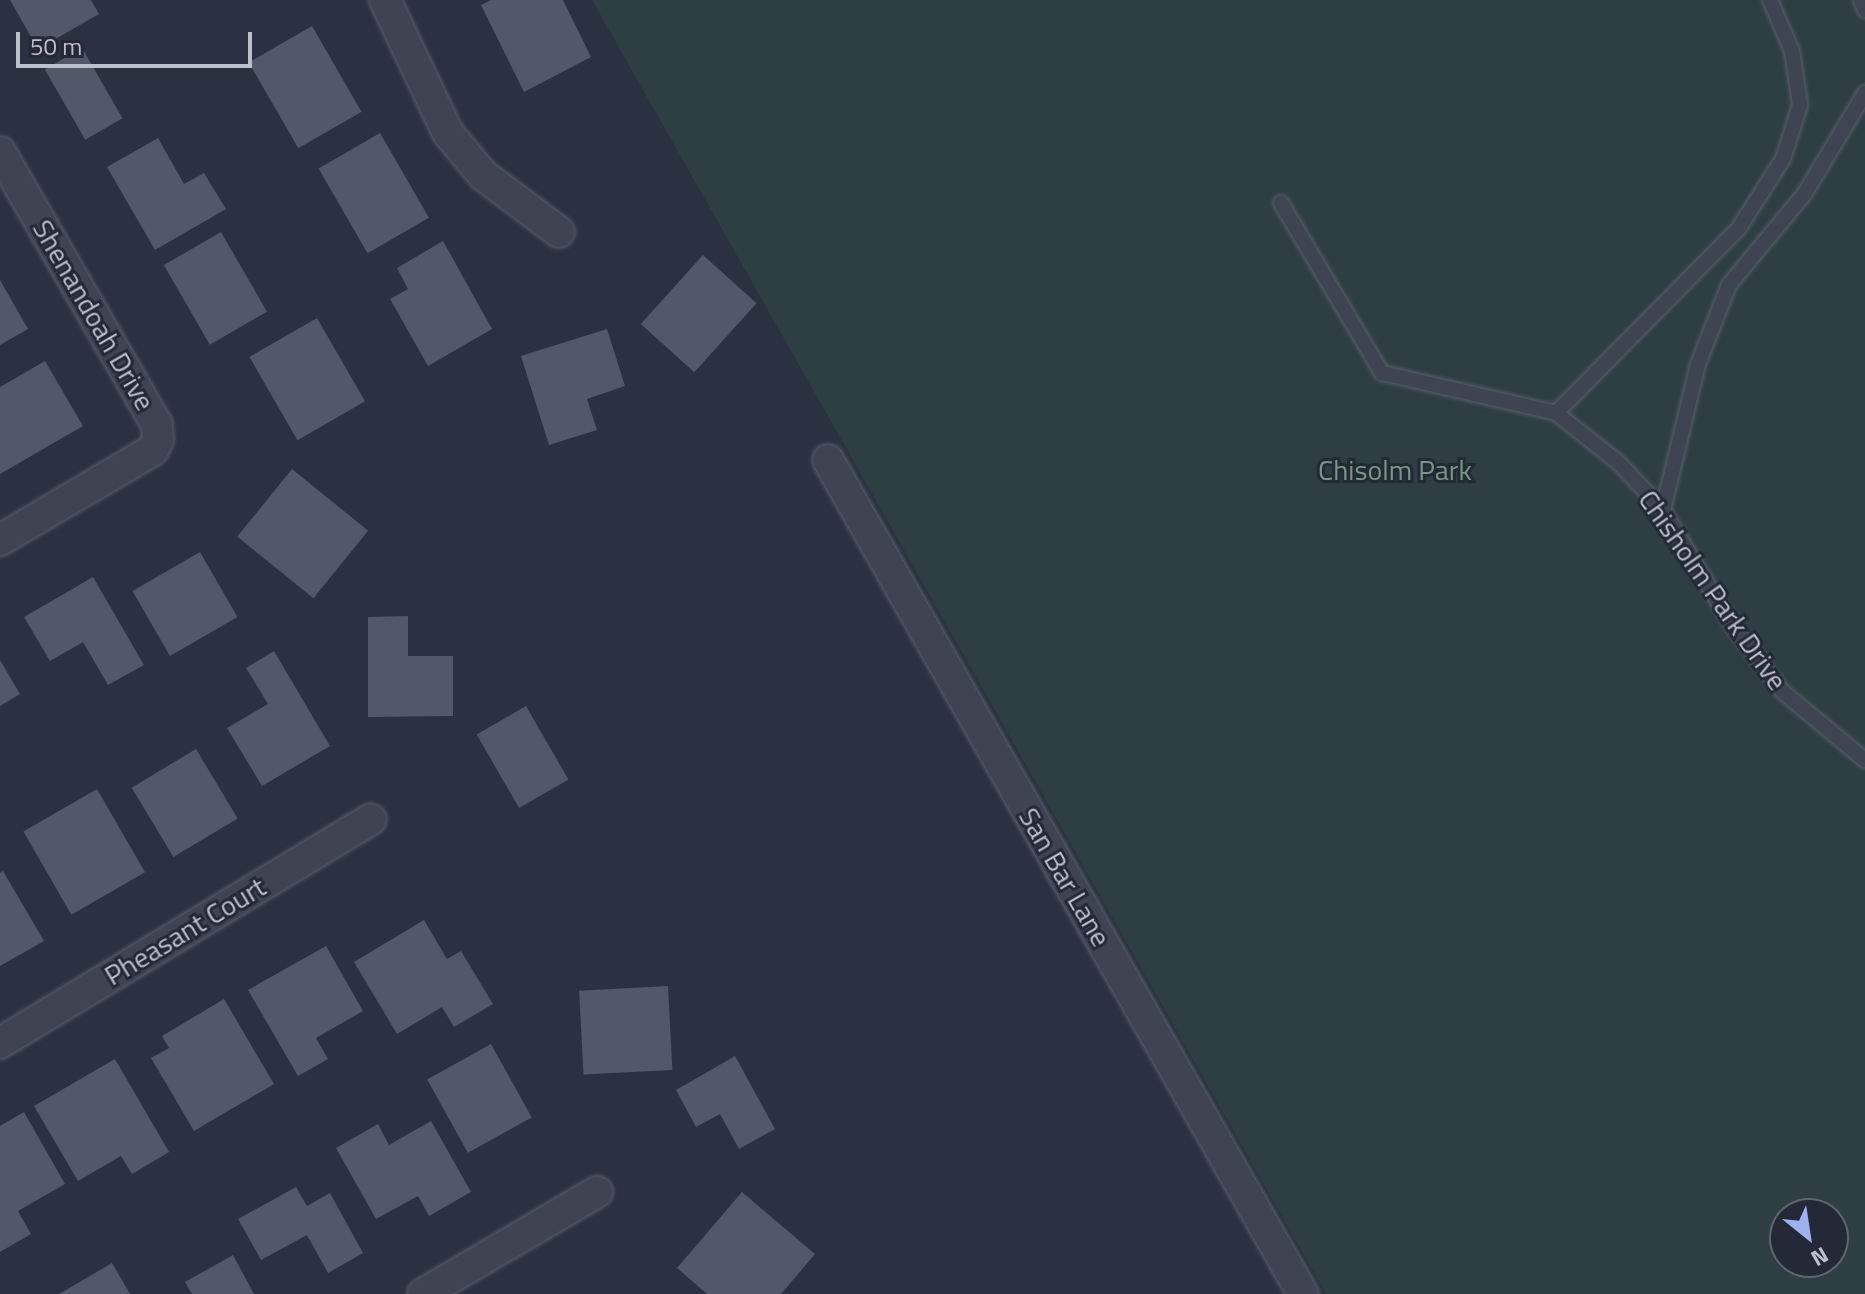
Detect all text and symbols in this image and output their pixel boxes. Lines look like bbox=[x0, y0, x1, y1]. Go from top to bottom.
scale bar bbox=[20, 16, 256, 66]
text: 50 m bbox=[30, 28, 82, 64]
street label: Shenandoah Drive bbox=[26, 214, 162, 416]
park label: Chisolm Park bbox=[1318, 453, 1472, 487]
street label: Chisholm Park Drive bbox=[1631, 484, 1795, 696]
street label: San Bar Lane bbox=[1012, 802, 1118, 952]
street label: Pheasant Court bbox=[98, 870, 272, 992]
north arrow bbox=[1769, 1198, 1849, 1278]
text: N bbox=[1805, 1239, 1835, 1276]

